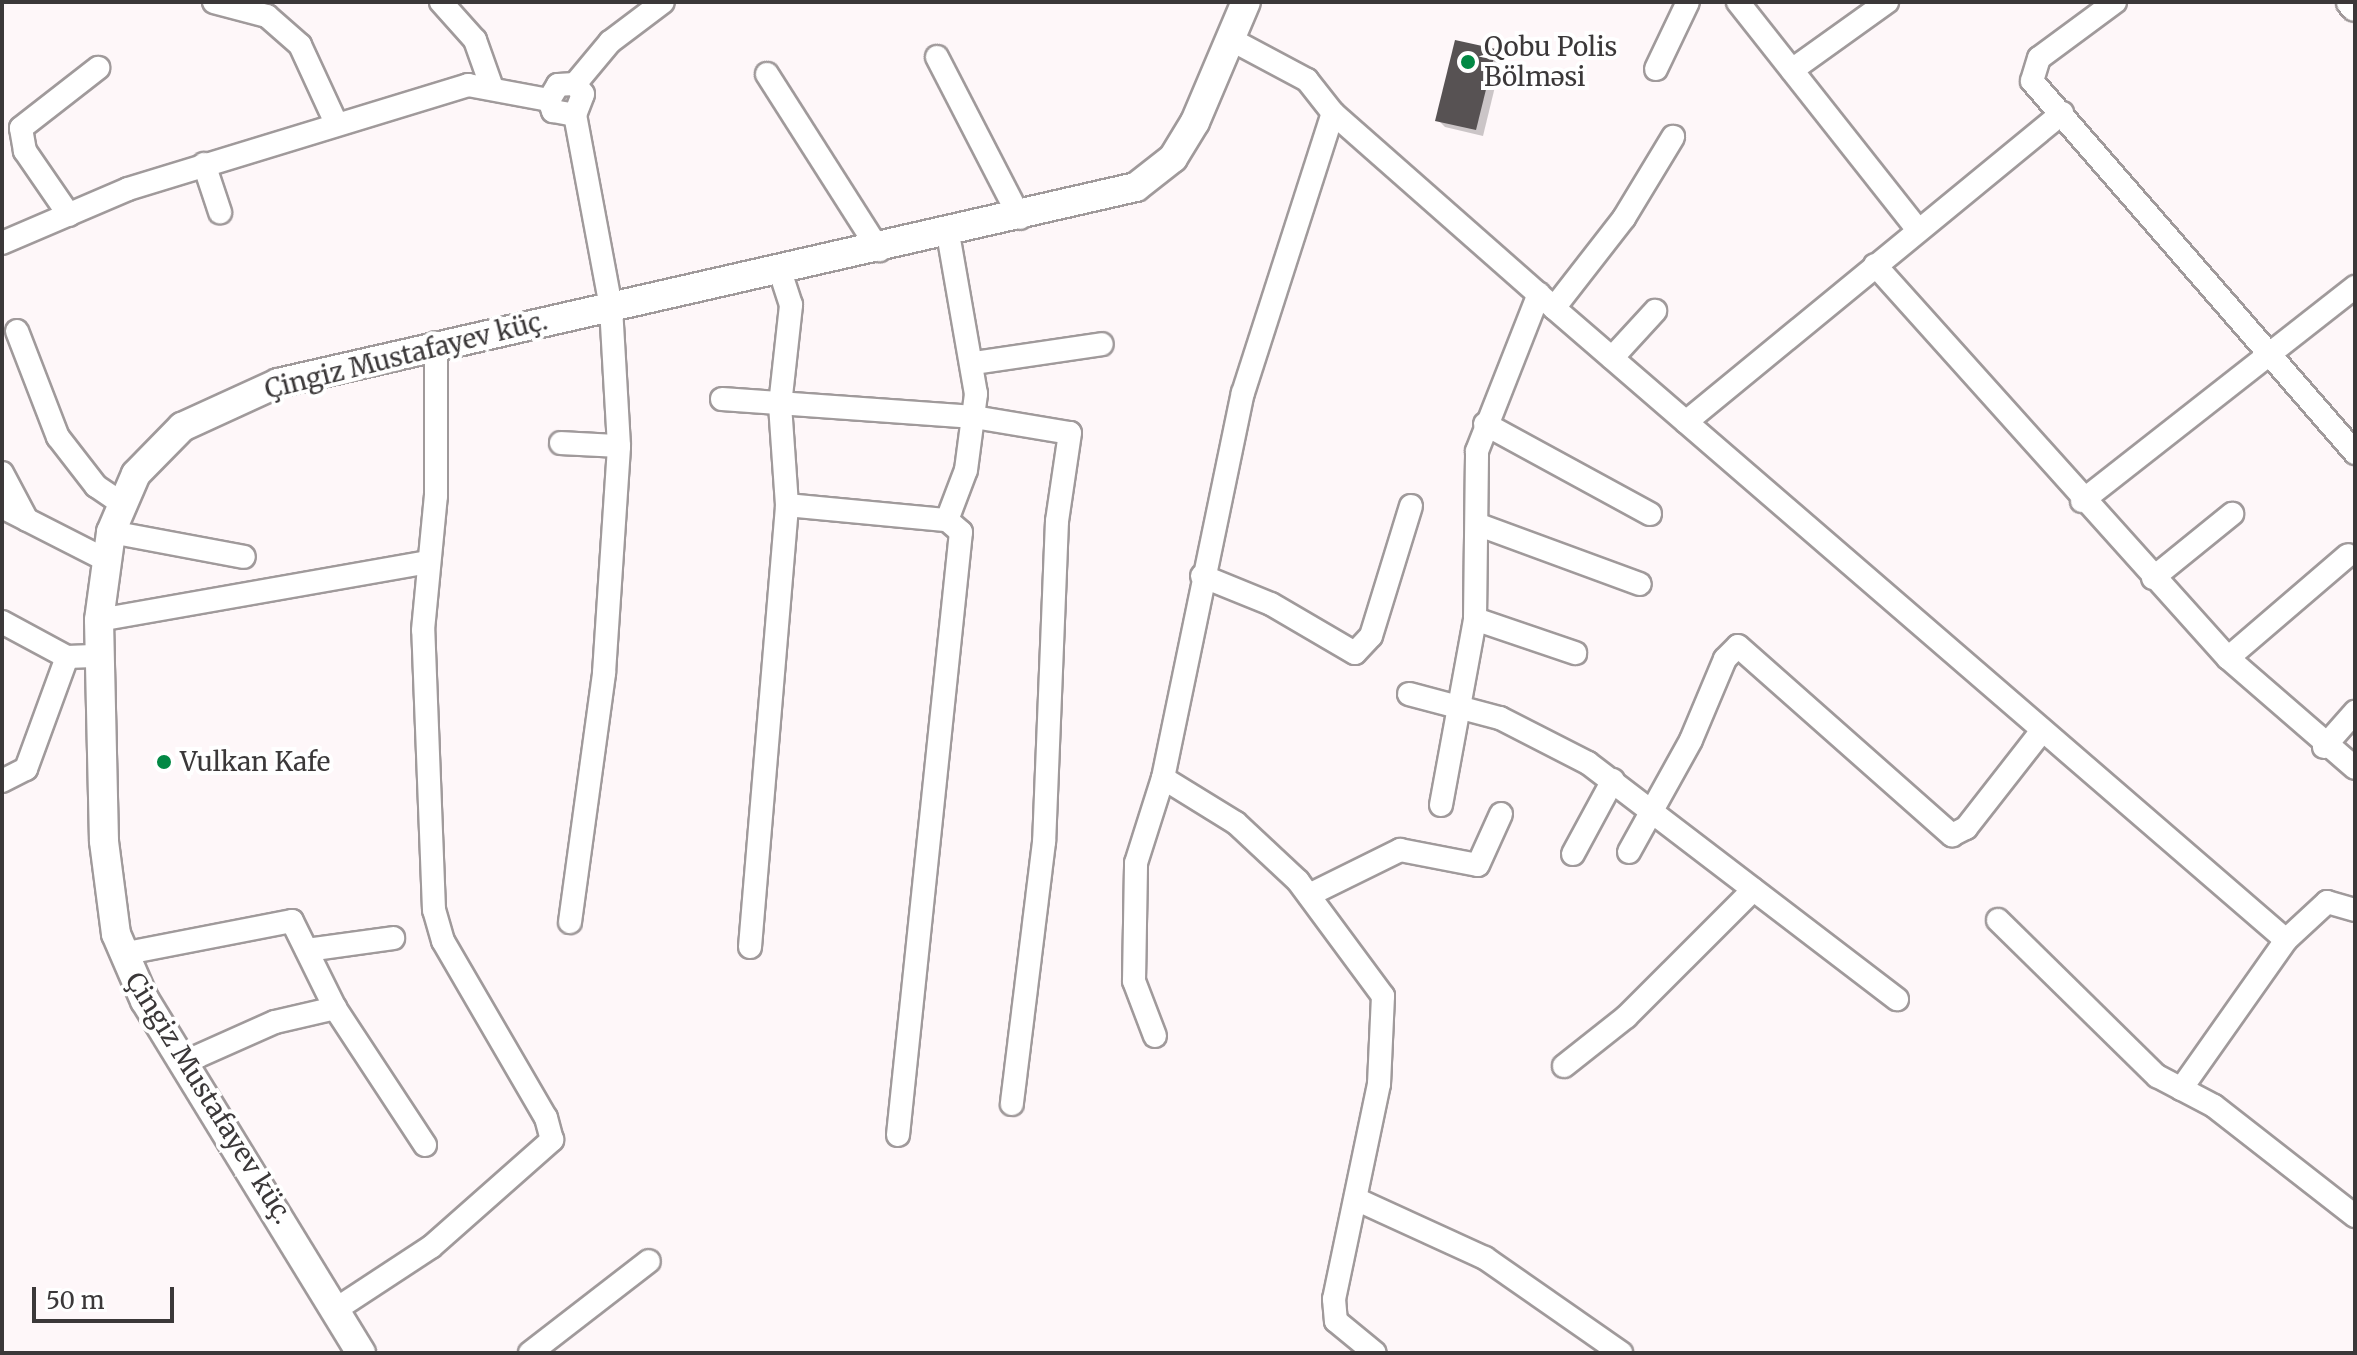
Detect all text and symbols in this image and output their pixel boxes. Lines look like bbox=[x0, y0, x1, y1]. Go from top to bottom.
place label: Qobu Polis Bölməsi bbox=[1484, 31, 1617, 92]
marker: Qobu Polis Bölməsi bbox=[1459, 53, 1477, 71]
street label: Çingiz Mustafayev küç. bbox=[262, 305, 550, 405]
place label: Vulkan Kafe bbox=[180, 746, 330, 778]
marker: Vulkan Kafe bbox=[155, 753, 173, 771]
street label: Çingiz Mustafayev küç. bbox=[119, 967, 299, 1229]
scale bar bbox=[36, 1271, 178, 1321]
text: 50 m bbox=[46, 1285, 105, 1316]

